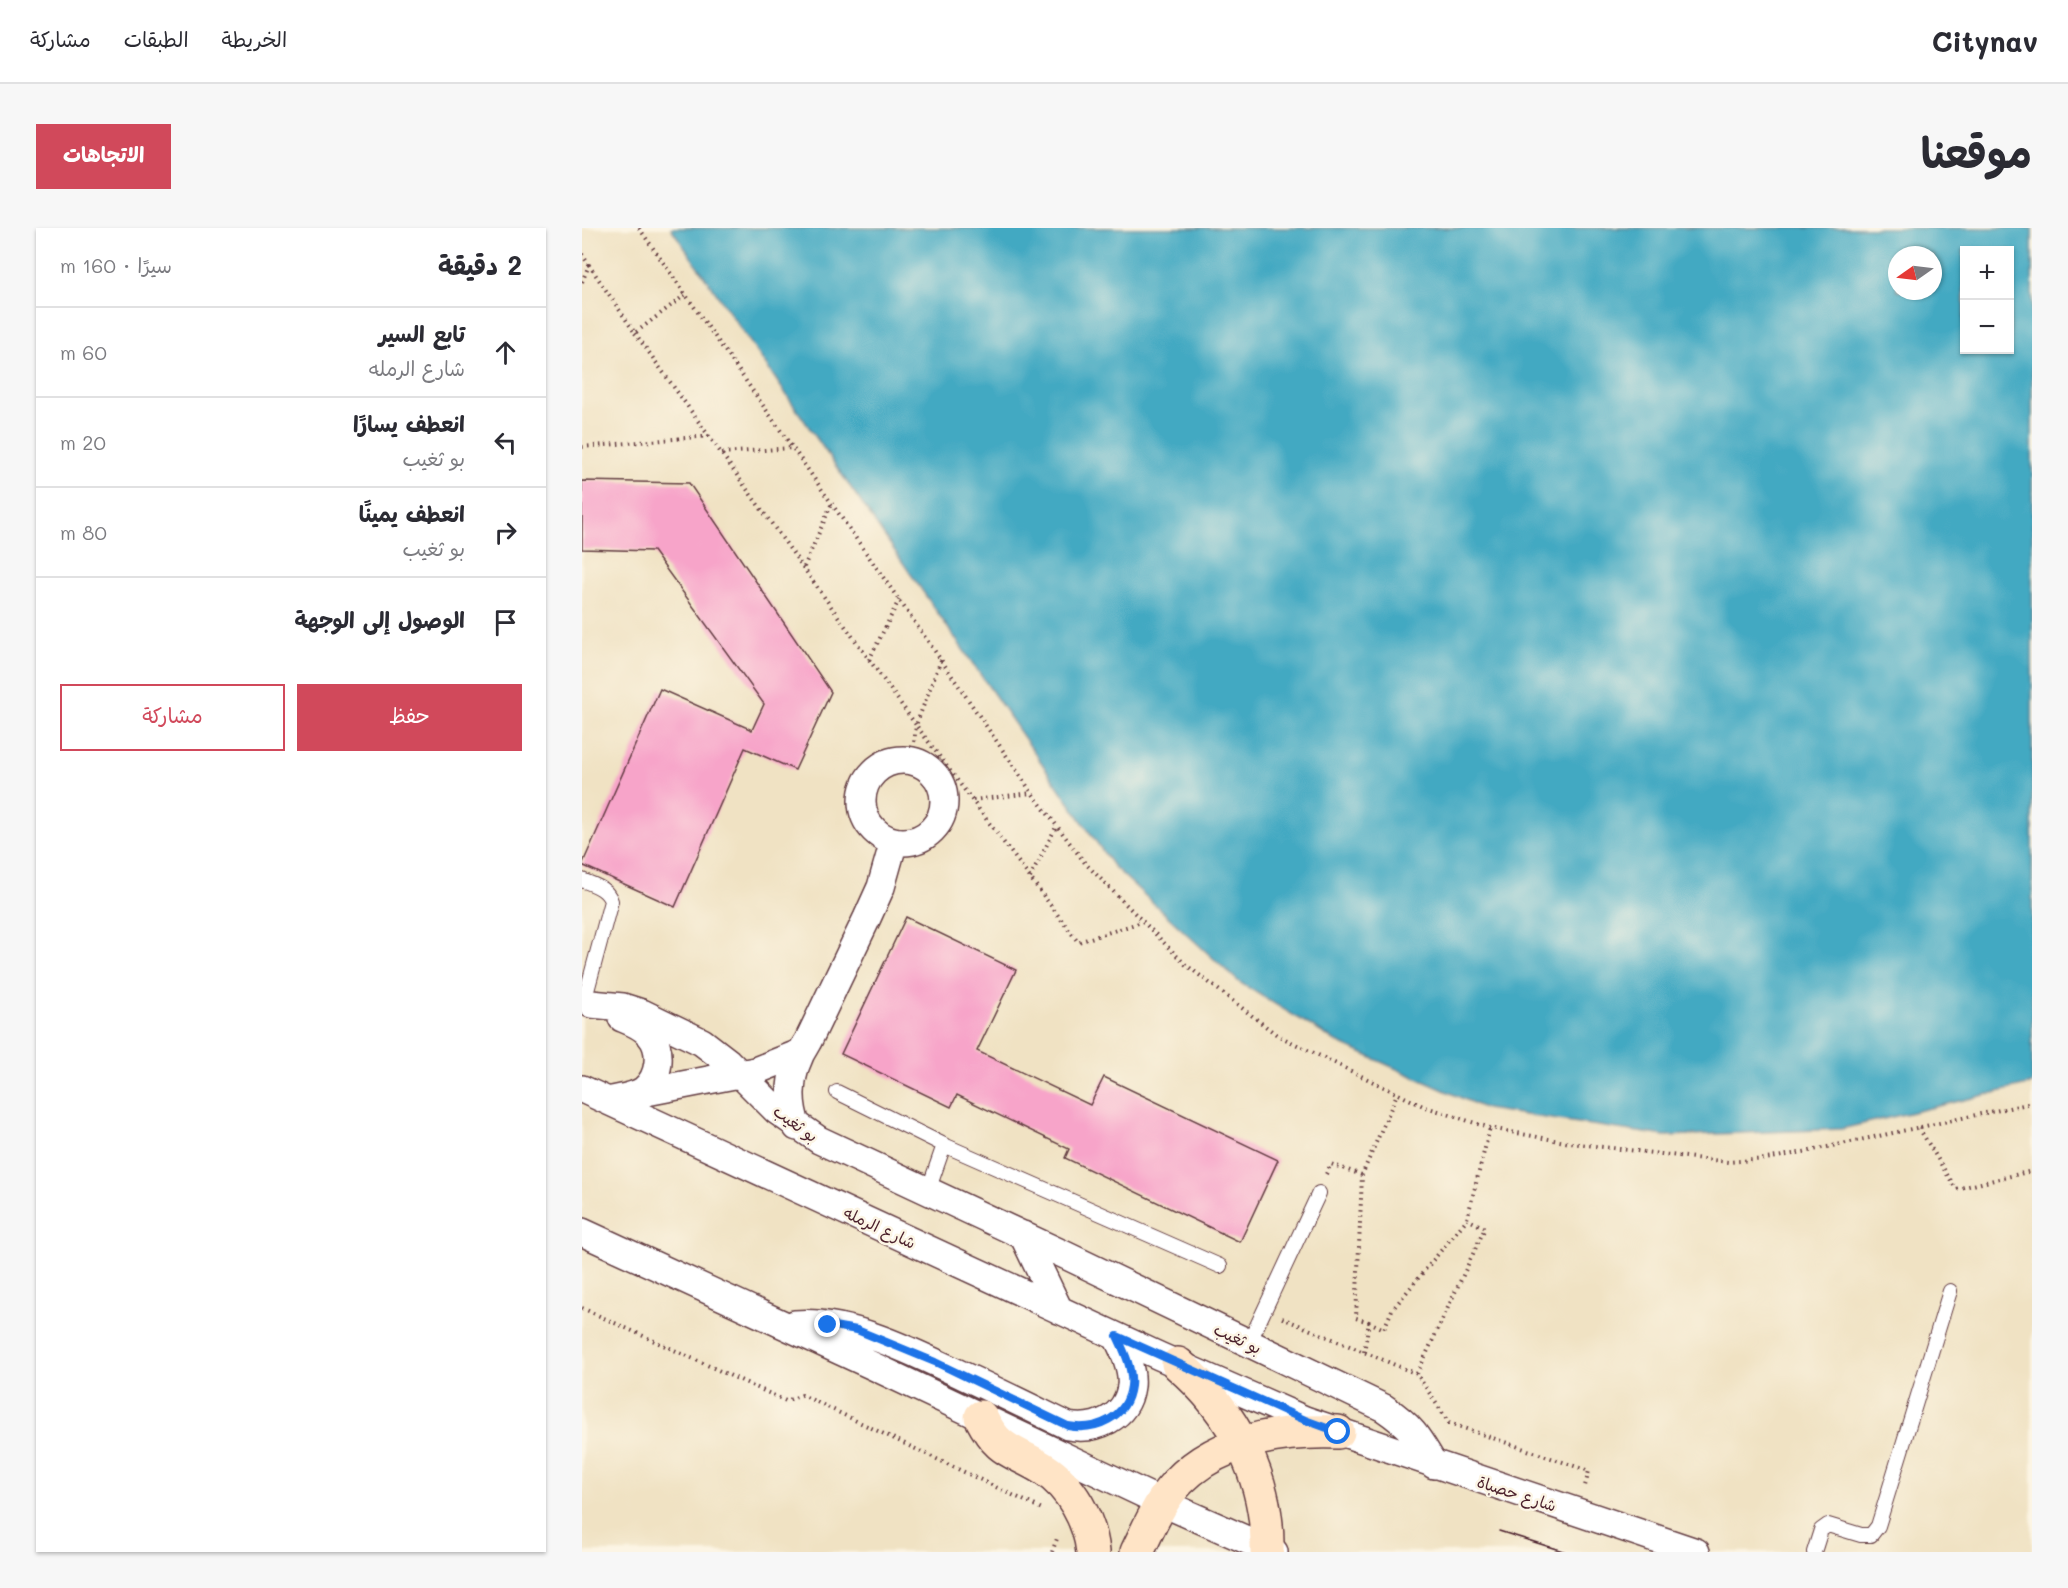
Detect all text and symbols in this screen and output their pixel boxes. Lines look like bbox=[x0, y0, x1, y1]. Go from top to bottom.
text: Citynav bbox=[1932, 23, 2038, 59]
text: مشاركة bbox=[30, 25, 91, 52]
text: الطبقات bbox=[124, 25, 189, 52]
text: الخريطة bbox=[222, 25, 287, 52]
button: الاتجاهات bbox=[36, 124, 171, 189]
text: موقعنا bbox=[1921, 124, 2032, 179]
north arrow bbox=[1888, 246, 1942, 300]
map controls bbox=[1960, 246, 2014, 354]
button: + bbox=[1960, 246, 2014, 300]
text: 2 دقيقة bbox=[438, 248, 522, 282]
text: سيرًا · 160 m bbox=[60, 252, 172, 278]
button: − bbox=[1960, 300, 2014, 354]
text: تابع السير bbox=[379, 319, 465, 348]
icon: ahead bbox=[489, 336, 522, 369]
text: 60 m bbox=[60, 339, 107, 365]
text: شارع الرمله bbox=[369, 355, 465, 381]
text: انعطف يسارًا bbox=[353, 409, 465, 438]
icon: left bbox=[489, 426, 522, 459]
text: 20 m bbox=[60, 429, 106, 455]
text: بو ثغيب bbox=[402, 445, 465, 471]
text: انعطف يمينًا bbox=[359, 499, 465, 528]
icon: right bbox=[489, 516, 522, 549]
text: 80 m bbox=[60, 519, 107, 545]
text: بو ثغيب bbox=[402, 535, 465, 561]
text: الوصول إلى الوجهة bbox=[294, 605, 465, 634]
icon: arrive bbox=[489, 606, 522, 639]
button: مشاركة bbox=[60, 684, 285, 751]
button: حفظ bbox=[297, 684, 522, 751]
street label: بو ثغيب bbox=[769, 1100, 822, 1147]
street label: شارع الرمله bbox=[840, 1201, 919, 1255]
route end bbox=[814, 1311, 840, 1337]
street label: بو ثغيب bbox=[1210, 1318, 1265, 1359]
route start bbox=[1324, 1418, 1350, 1444]
street label: شارع حصباة bbox=[1474, 1470, 1559, 1518]

